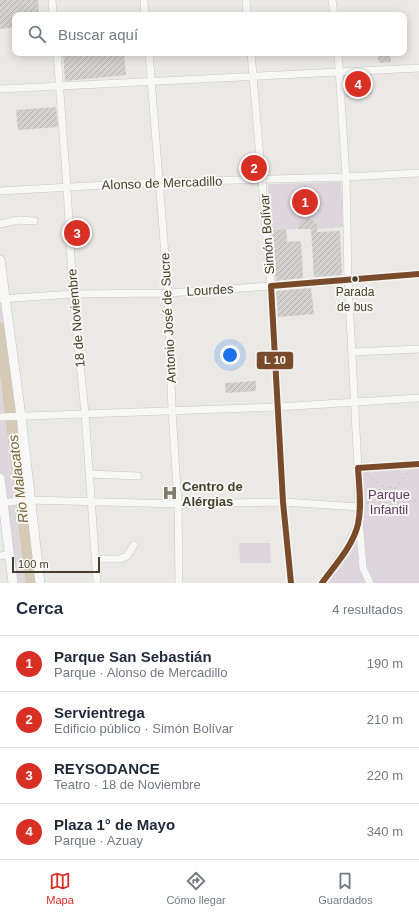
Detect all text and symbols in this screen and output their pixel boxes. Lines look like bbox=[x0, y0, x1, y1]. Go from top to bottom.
search box bbox=[12, 12, 407, 56]
icon: search bbox=[26, 23, 48, 45]
text: Buscar aquí bbox=[58, 26, 138, 43]
pin: 4 bbox=[345, 69, 371, 99]
pin: 2 bbox=[241, 153, 267, 183]
street label: Alonso de Mercadillo bbox=[101, 173, 223, 193]
pin: 1 bbox=[292, 187, 318, 217]
street label: Simón Bolívar bbox=[257, 192, 277, 275]
pin: 3 bbox=[64, 218, 90, 248]
street label: Antonio José de Sucre bbox=[157, 252, 179, 384]
street label: 18 de Noviembre bbox=[64, 268, 88, 368]
marker: Parada de bus bbox=[350, 274, 360, 284]
street label: Lourdes bbox=[186, 281, 234, 299]
place label: Parada de bus bbox=[336, 285, 375, 314]
your location bbox=[220, 345, 240, 365]
line badge: L 10 bbox=[256, 351, 294, 370]
text: L 10 bbox=[264, 354, 286, 366]
water label: Rio Malacatos bbox=[5, 434, 31, 524]
place label: Centro de Alérgias bbox=[182, 479, 243, 509]
hospital icon: Centro de Alérgias bbox=[161, 484, 179, 502]
park label: Parque Infantil bbox=[368, 487, 410, 517]
scale bar bbox=[12, 555, 100, 574]
text: 100 m bbox=[18, 558, 49, 570]
text: Cerca bbox=[16, 599, 63, 618]
text: 4 resultados bbox=[332, 602, 403, 617]
text: Parque San Sebastián bbox=[54, 648, 212, 665]
text: 1 bbox=[25, 656, 33, 671]
text: 190 m bbox=[367, 656, 403, 671]
text: Parque · Alonso de Mercadillo bbox=[54, 665, 227, 680]
text: Servientrega bbox=[54, 704, 145, 721]
text: 2 bbox=[25, 712, 33, 727]
text: 210 m bbox=[367, 712, 403, 727]
text: Edificio público · Simón Bolívar bbox=[54, 721, 233, 736]
text: REYSODANCE bbox=[54, 760, 160, 777]
text: 3 bbox=[25, 768, 33, 783]
text: 220 m bbox=[367, 768, 403, 783]
text: Teatro · 18 de Noviembre bbox=[54, 777, 201, 792]
text: Plaza 1° de Mayo bbox=[54, 816, 175, 833]
text: 4 bbox=[25, 824, 33, 839]
text: 340 m bbox=[367, 824, 403, 839]
text: Parque · Azuay bbox=[54, 833, 143, 848]
tab: Mapa bbox=[46, 870, 74, 906]
tab: Cómo llegar bbox=[166, 870, 226, 906]
tab: Guardados bbox=[318, 870, 373, 906]

